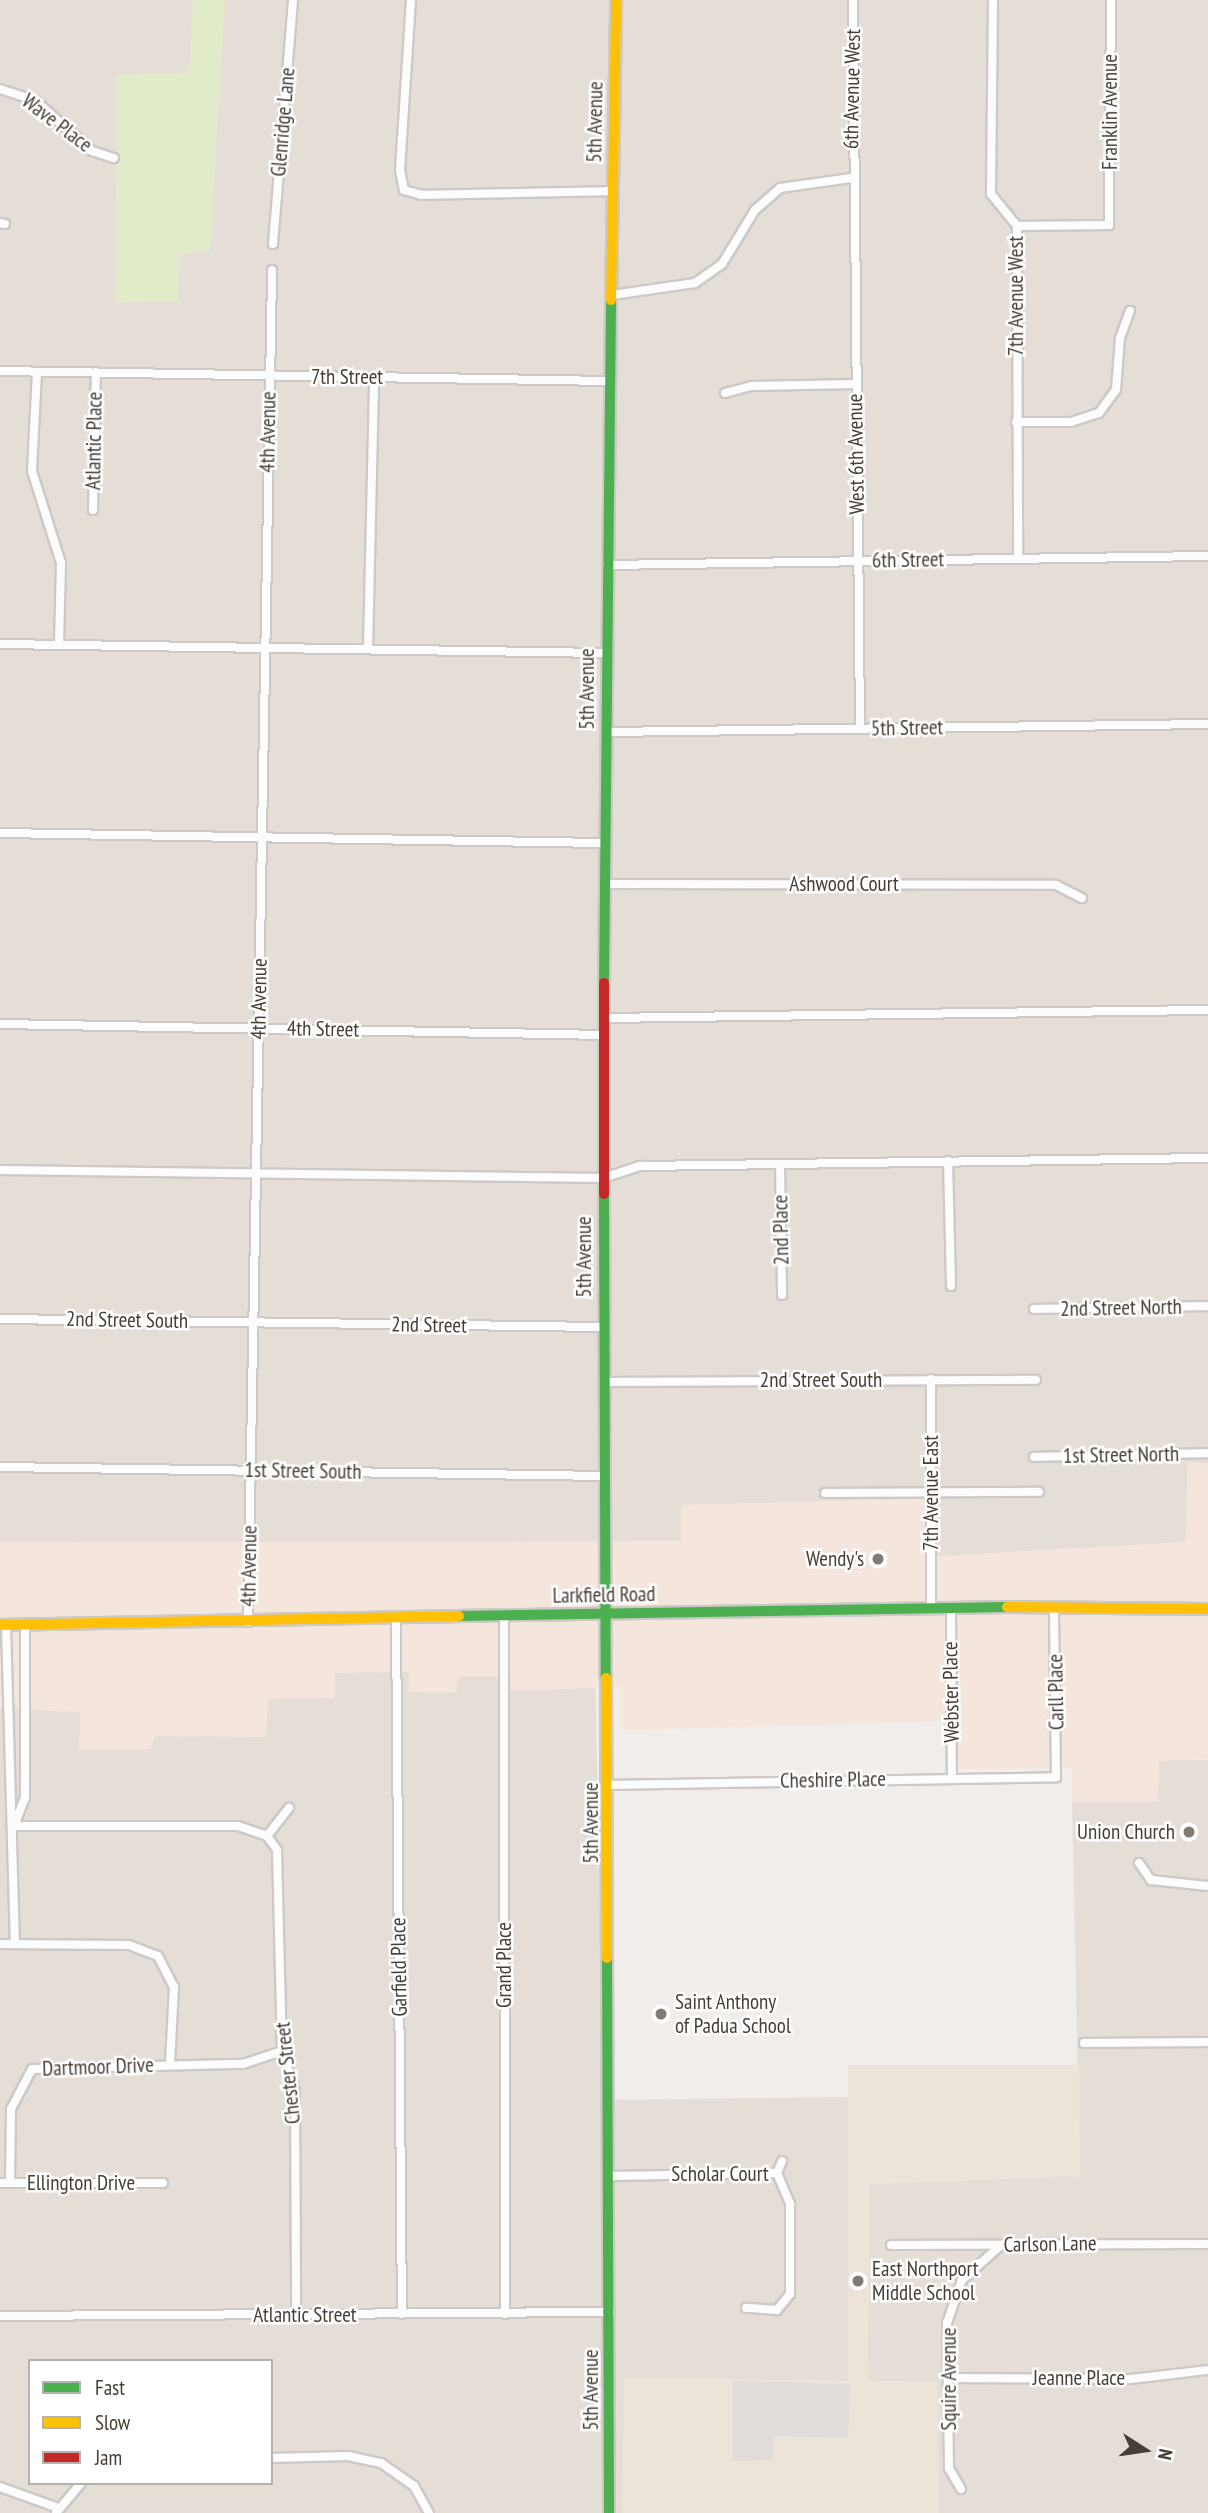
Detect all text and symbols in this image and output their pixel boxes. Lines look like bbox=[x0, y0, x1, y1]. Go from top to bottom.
street label: 6th Avenue West bbox=[838, 28, 866, 150]
street label: Franklin Avenue bbox=[1097, 54, 1123, 170]
street label: Glenridge Lane bbox=[266, 66, 300, 178]
street label: 5th Avenue bbox=[582, 81, 608, 163]
street label: Wave Place bbox=[17, 88, 97, 158]
street label: 7th Avenue West bbox=[1003, 235, 1029, 357]
street label: 7th Street bbox=[311, 364, 383, 390]
street label: Atlantic Place bbox=[81, 391, 107, 491]
street label: 4th Avenue bbox=[255, 391, 281, 473]
street label: West 6th Avenue bbox=[842, 393, 870, 515]
street label: 6th Street bbox=[872, 547, 944, 573]
street label: 5th Avenue bbox=[574, 648, 600, 730]
street label: 5th Street bbox=[871, 715, 943, 741]
street label: Ashwood Court bbox=[789, 871, 899, 897]
street label: 4th Avenue bbox=[246, 958, 272, 1040]
street label: 4th Street bbox=[287, 1016, 359, 1042]
street label: 2nd Place bbox=[768, 1194, 794, 1266]
street label: 5th Avenue bbox=[571, 1216, 597, 1298]
street label: 2nd Street North bbox=[1060, 1294, 1182, 1322]
street label: 2nd Street South bbox=[66, 1306, 188, 1334]
street label: 2nd Street bbox=[391, 1312, 467, 1338]
street label: 2nd Street South bbox=[760, 1367, 882, 1393]
street label: 7th Avenue East bbox=[918, 1435, 944, 1551]
street label: 1st Street North bbox=[1063, 1441, 1179, 1469]
street label: 1st Street South bbox=[244, 1457, 362, 1485]
street label: 4th Avenue bbox=[236, 1525, 262, 1607]
place label: Wendy's bbox=[806, 1546, 864, 1572]
marker: Wendy's bbox=[870, 1551, 886, 1567]
street label: Larkfield Road bbox=[552, 1582, 656, 1608]
street label: Webster Place bbox=[938, 1641, 964, 1743]
street label: Carll Place bbox=[1043, 1654, 1069, 1730]
street label: Cheshire Place bbox=[780, 1766, 886, 1794]
street label: 5th Avenue bbox=[578, 1782, 604, 1864]
place label: Union Church bbox=[1077, 1819, 1175, 1845]
marker: Union Church bbox=[1181, 1824, 1197, 1840]
street label: Garfield Place bbox=[386, 1917, 412, 2017]
street label: Grand Place bbox=[491, 1922, 517, 2008]
place label: Saint Anthony of Padua School bbox=[675, 1989, 791, 2039]
marker: Saint Anthony of Padua School bbox=[653, 2006, 669, 2022]
street label: Chester Street bbox=[270, 2021, 306, 2125]
street label: Dartmoor Drive bbox=[42, 2052, 154, 2082]
street label: Scholar Court bbox=[671, 2161, 769, 2187]
street label: Ellington Drive bbox=[27, 2170, 135, 2196]
street label: Carlson Lane bbox=[1003, 2231, 1097, 2257]
place label: East Northport Middle School bbox=[872, 2256, 979, 2306]
marker: East Northport Middle School bbox=[850, 2273, 866, 2289]
street label: Atlantic Street bbox=[253, 2302, 357, 2328]
street label: Squire Avenue bbox=[936, 2327, 962, 2431]
street label: 5th Avenue bbox=[578, 2349, 604, 2431]
legend bbox=[28, 2359, 273, 2485]
street label: Jeanne Place bbox=[1033, 2365, 1125, 2391]
text: Fast bbox=[95, 2374, 125, 2401]
text: Slow bbox=[95, 2409, 130, 2436]
north arrow bbox=[1110, 2415, 1180, 2485]
text: Jam bbox=[95, 2444, 122, 2471]
text: N bbox=[1153, 2447, 1178, 2462]

